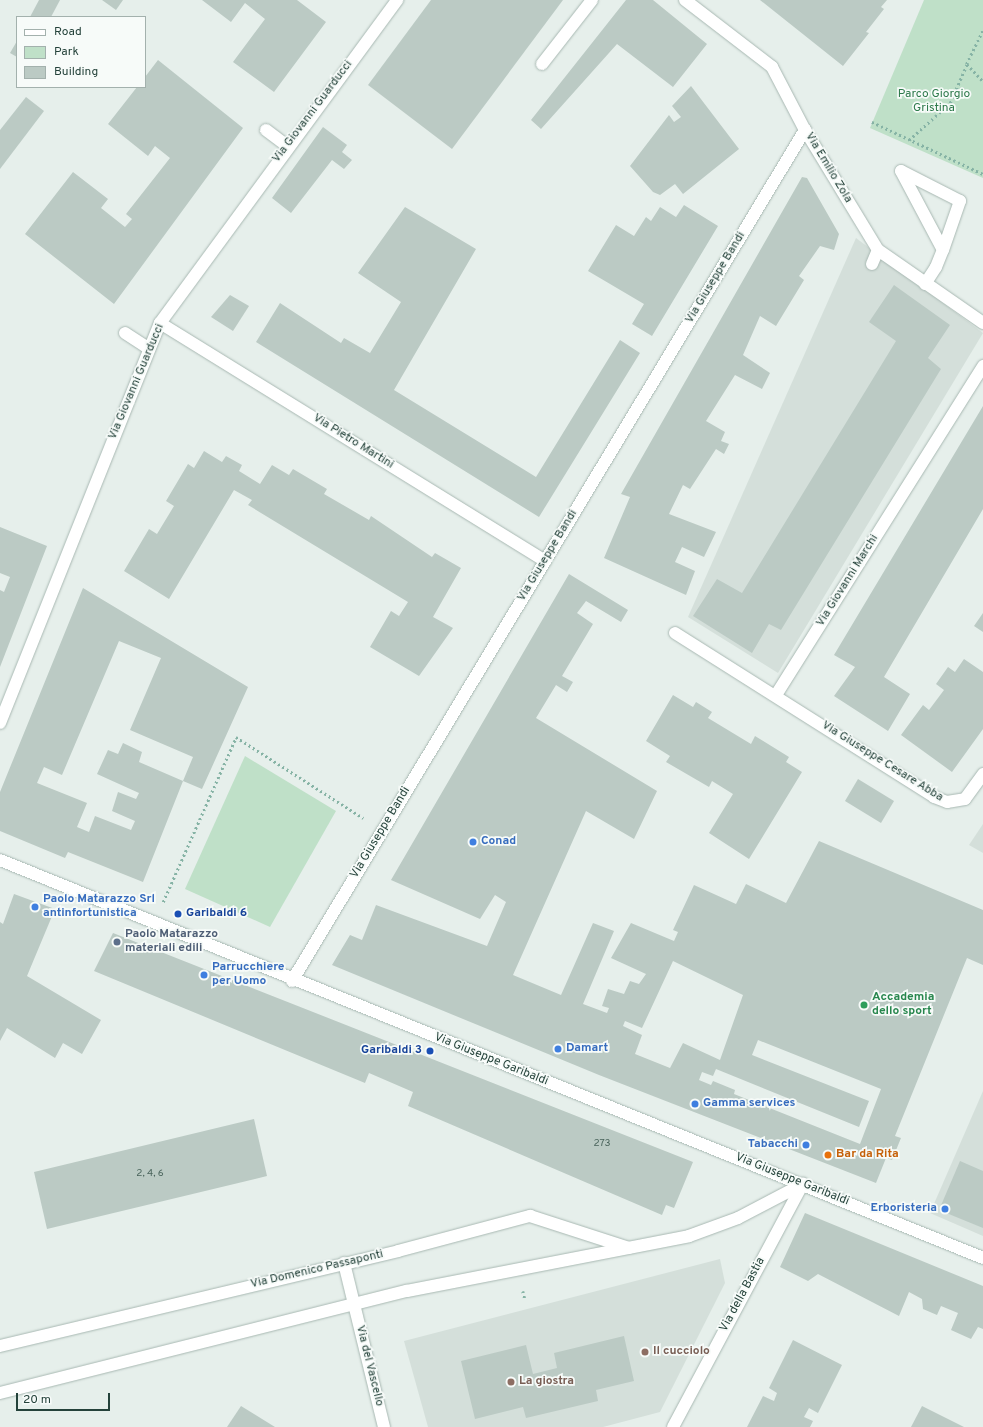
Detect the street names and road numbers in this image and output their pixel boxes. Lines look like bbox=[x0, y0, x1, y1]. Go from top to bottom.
street label: Via Giovanni Guarducci bbox=[270, 58, 356, 166]
street label: Via Emilio Zola bbox=[801, 130, 855, 206]
street label: Via Giuseppe Bandi bbox=[683, 230, 749, 326]
street label: Via Giovanni Guarducci bbox=[106, 322, 168, 442]
street label: Via Pietro Martini bbox=[310, 411, 396, 473]
street label: Via Giuseppe Bandi bbox=[515, 508, 581, 604]
street label: Via Giovanni Marchi bbox=[814, 532, 882, 630]
street label: Via Giuseppe Cesare Abba bbox=[818, 719, 946, 805]
street label: Via Giuseppe Bandi bbox=[348, 785, 414, 881]
street label: Via Giuseppe Garibaldi bbox=[432, 1031, 550, 1089]
street label: Via Giuseppe Garibaldi bbox=[733, 1151, 851, 1209]
street label: Via Domenico Passaponti bbox=[249, 1248, 385, 1292]
street label: Via della Bastia bbox=[717, 1255, 769, 1335]
street label: Via del Vascello bbox=[352, 1324, 386, 1408]

